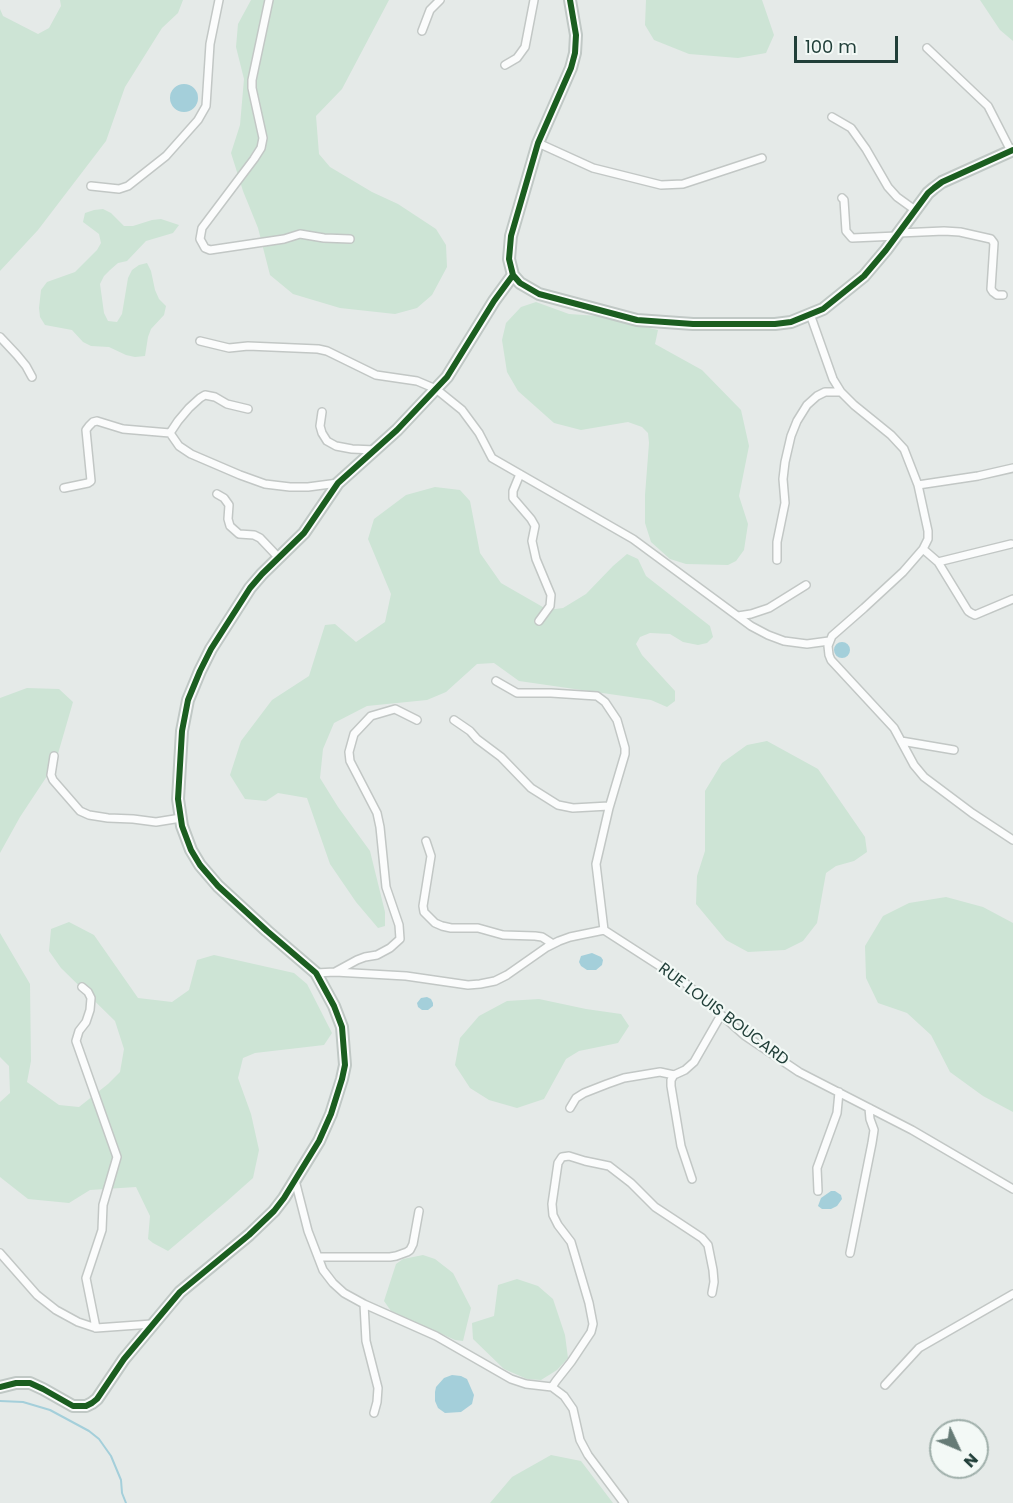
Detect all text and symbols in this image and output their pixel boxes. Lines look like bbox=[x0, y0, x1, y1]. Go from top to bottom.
scale bar bbox=[797, 24, 900, 62]
text: 100 m bbox=[805, 34, 857, 59]
street label: RUE LOUIS BOUCARD bbox=[654, 960, 792, 1070]
north arrow bbox=[929, 1419, 989, 1479]
text: N bbox=[958, 1448, 983, 1473]

